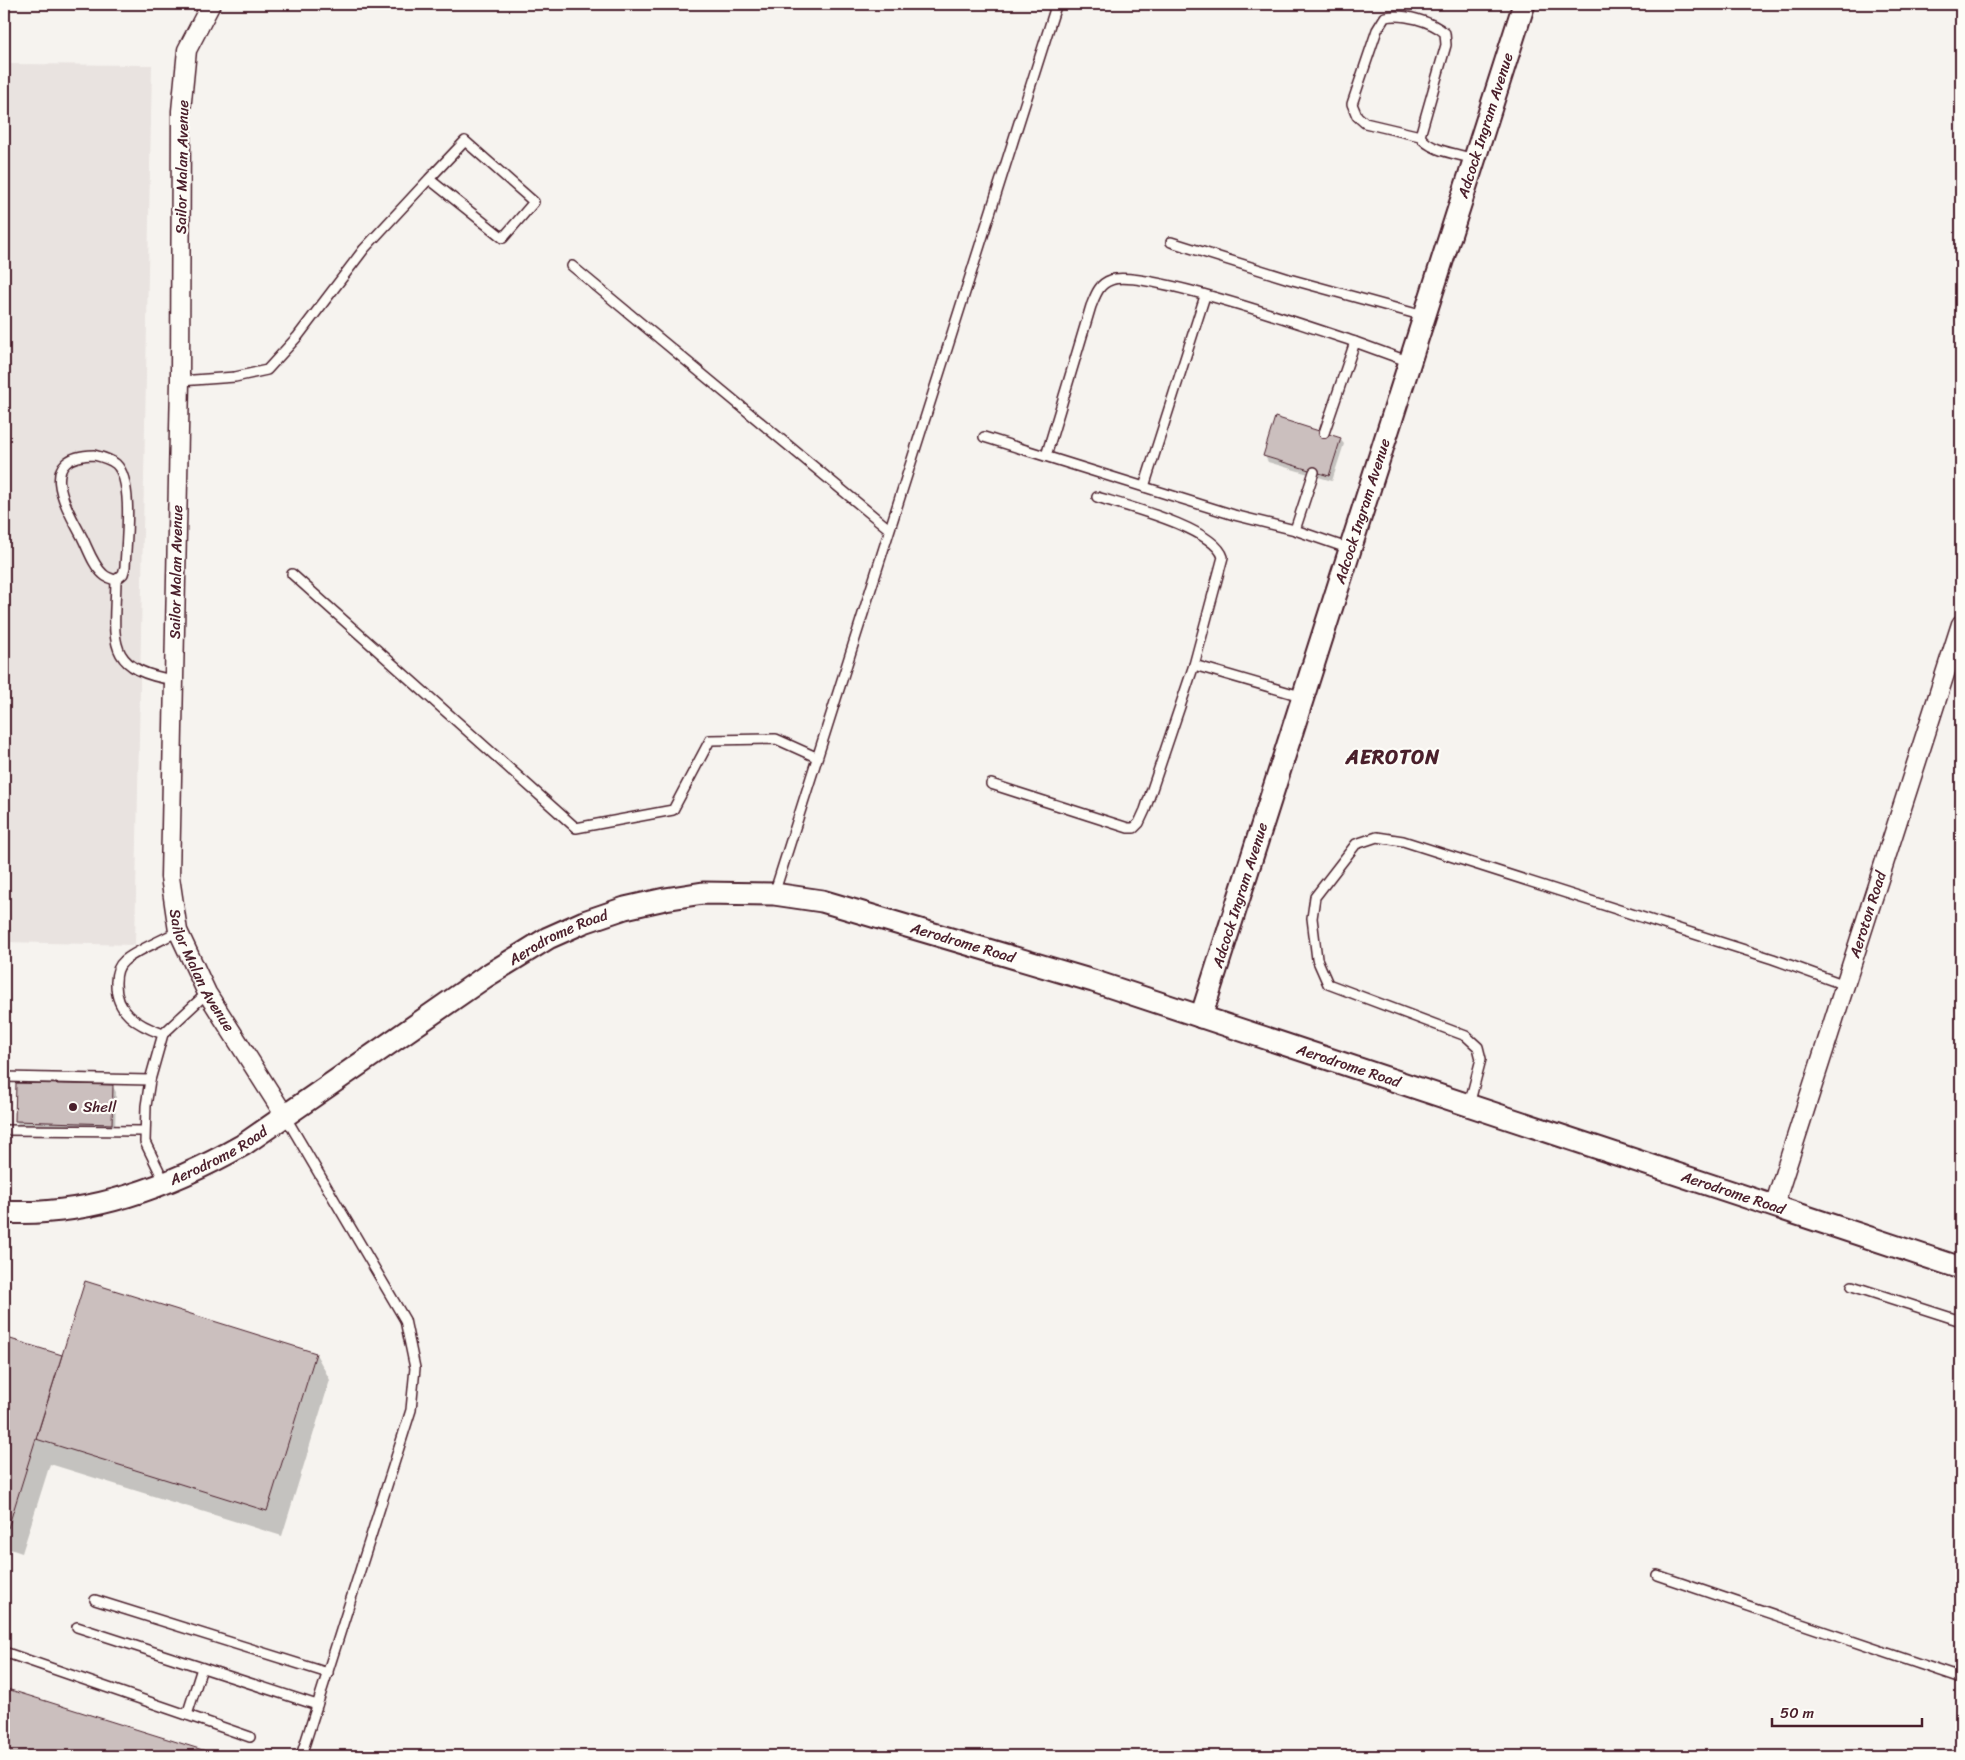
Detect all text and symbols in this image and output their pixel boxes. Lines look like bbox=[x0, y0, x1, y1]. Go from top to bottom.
street label: Adcock Ingram Avenue bbox=[1450, 49, 1521, 202]
street label: Sailor Malan Avenue bbox=[168, 99, 196, 234]
street label: Adcock Ingram Avenue bbox=[1327, 435, 1398, 588]
street label: Sailor Malan Avenue bbox=[162, 504, 190, 639]
district label: AEROTON bbox=[1345, 740, 1440, 775]
street label: Adcock Ingram Avenue bbox=[1204, 819, 1275, 972]
street label: Aeroton Road bbox=[1841, 867, 1894, 962]
street label: Aerodrome Road bbox=[503, 901, 612, 973]
street label: Sailor Malan Avenue bbox=[162, 907, 242, 1037]
street label: Aerodrome Road bbox=[906, 915, 1020, 971]
street label: Aerodrome Road bbox=[1292, 1036, 1405, 1095]
place label: Shell bbox=[83, 1094, 117, 1120]
marker: Shell bbox=[67, 1101, 79, 1113]
street label: Aerodrome Road bbox=[165, 1118, 274, 1193]
street label: Aerodrome Road bbox=[1677, 1163, 1790, 1222]
scale bar bbox=[1772, 1695, 1922, 1727]
text: 50 m bbox=[1780, 1700, 1815, 1726]

